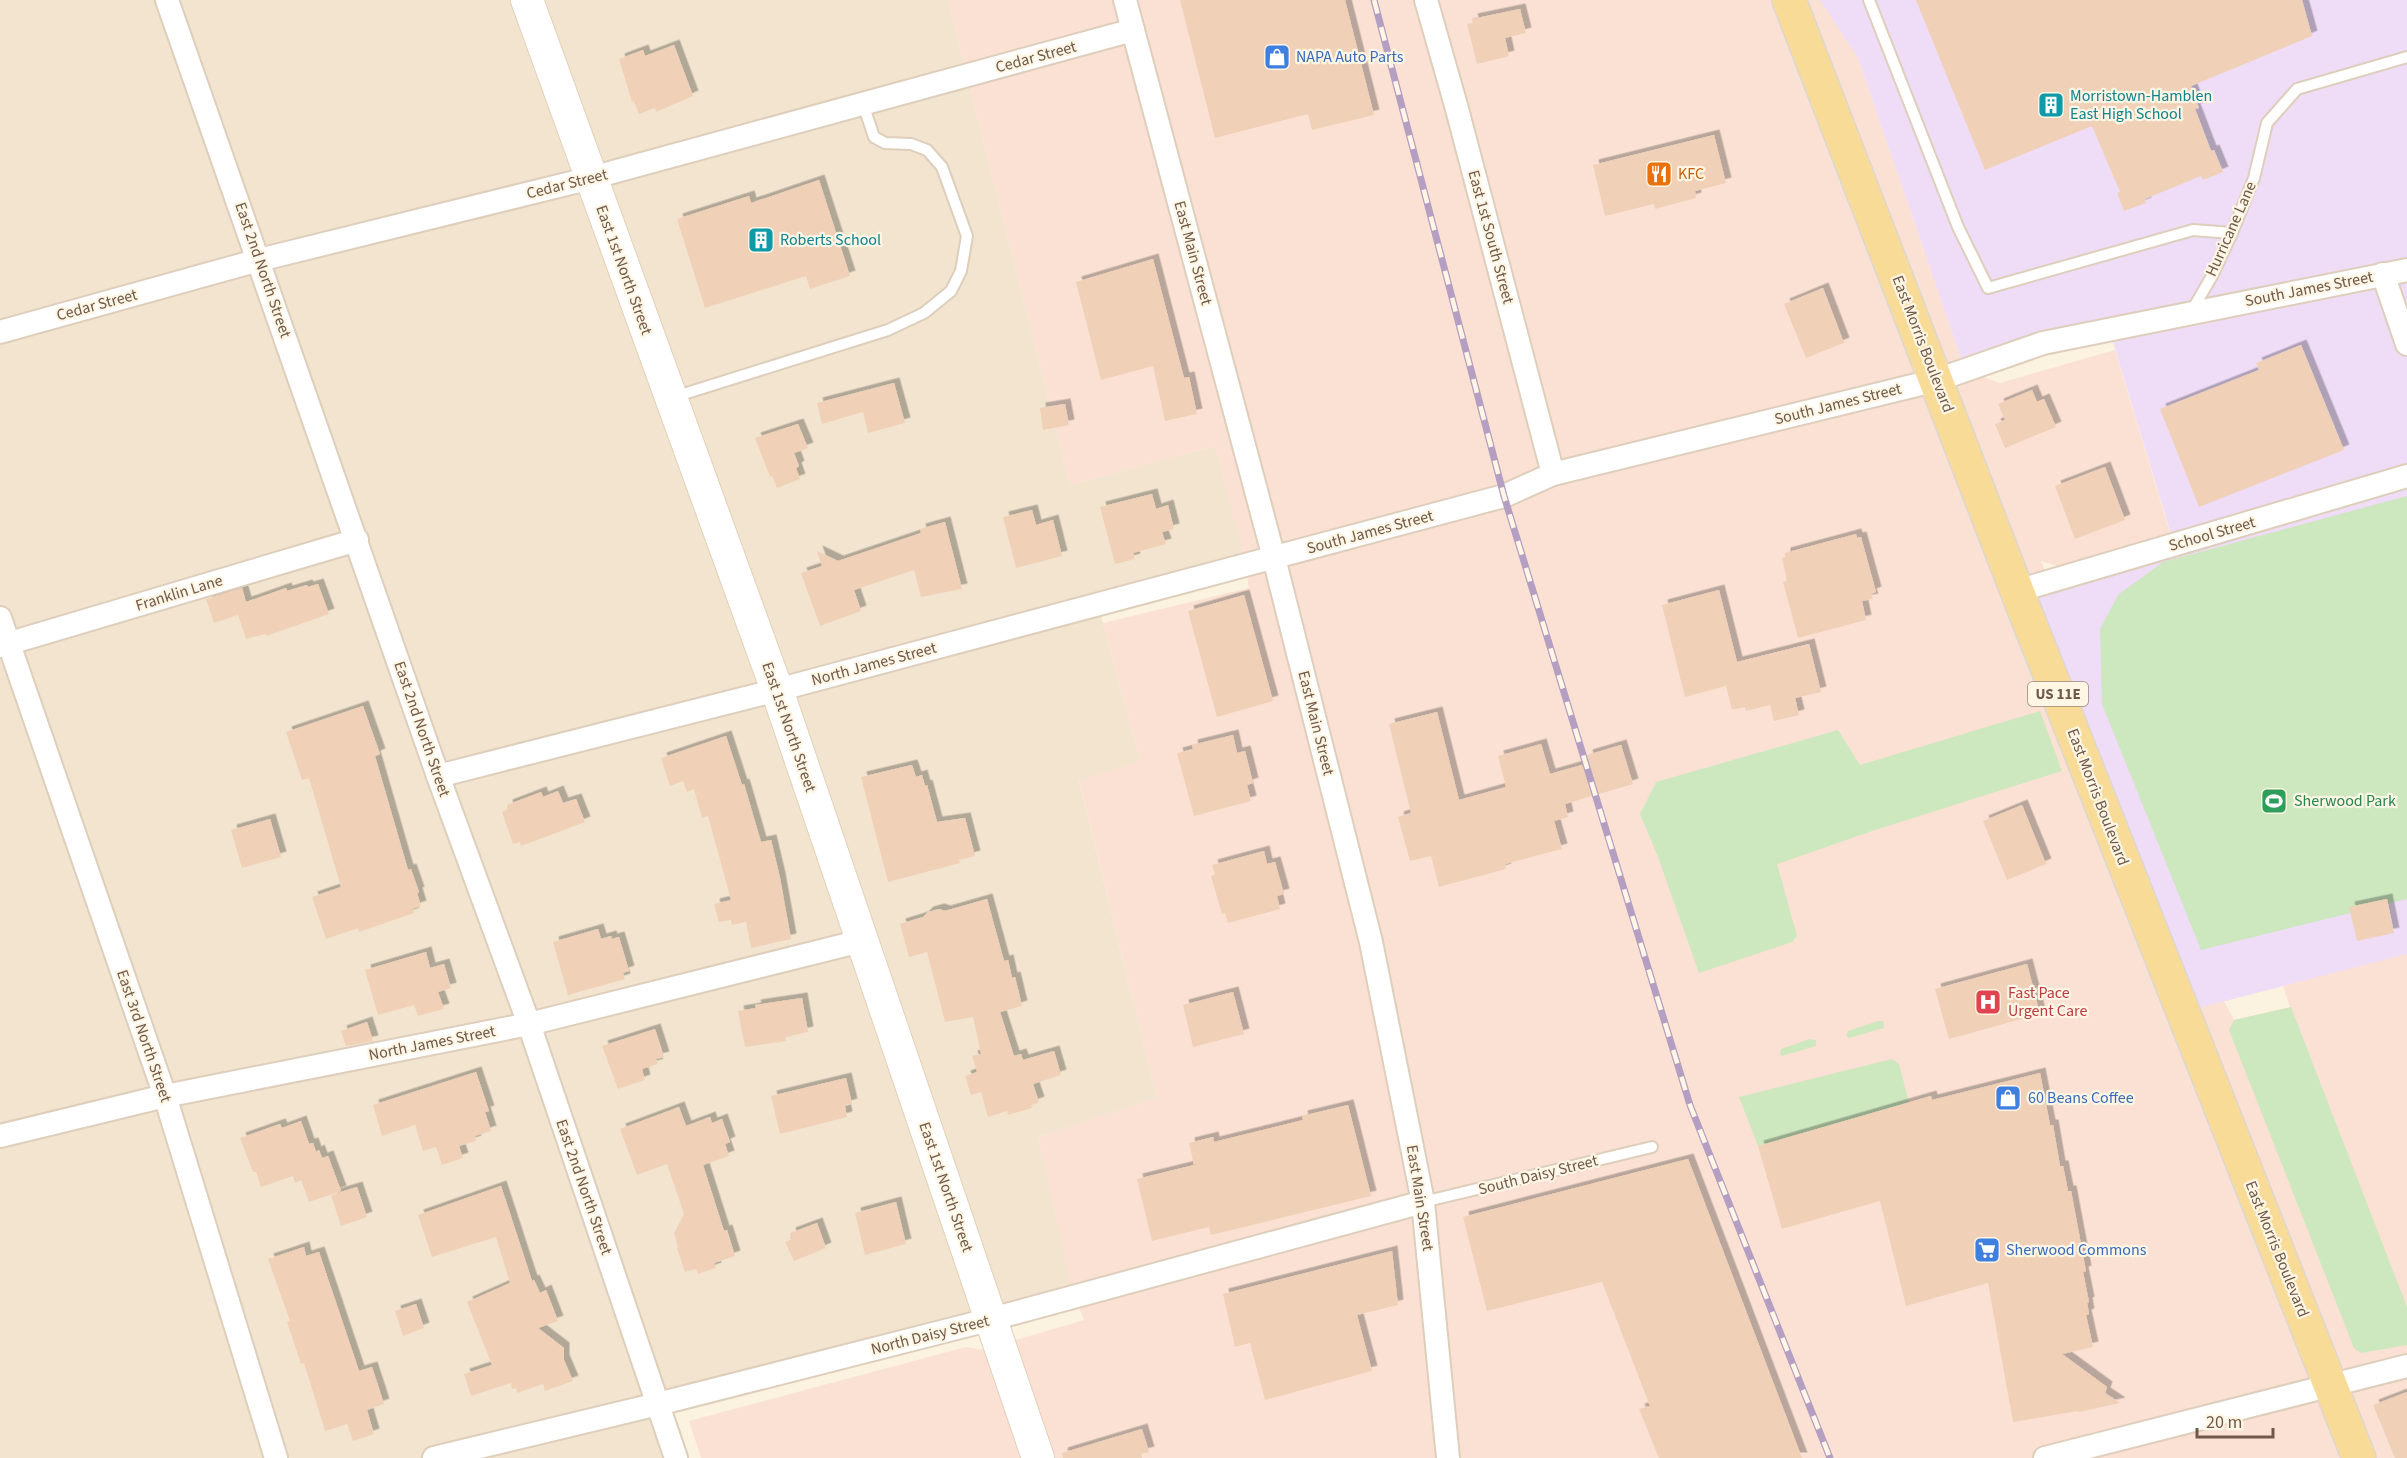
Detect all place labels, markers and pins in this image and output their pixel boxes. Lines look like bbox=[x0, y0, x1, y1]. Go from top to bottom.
shop icon: NAPA Auto Parts bbox=[1262, 42, 1292, 72]
place label: NAPA Auto Parts bbox=[1296, 46, 1404, 68]
place label: Morristown-Hamblen East High School bbox=[2070, 85, 2212, 125]
building icon: Morristown-Hamblen East High School bbox=[2036, 90, 2066, 120]
restaurant icon: KFC bbox=[1644, 159, 1674, 189]
place label: KFC bbox=[1678, 163, 1704, 185]
building icon: Roberts School bbox=[746, 225, 776, 255]
place label: Roberts School bbox=[780, 229, 881, 251]
sports icon: Sherwood Park bbox=[2259, 786, 2289, 816]
place label: Sherwood Park bbox=[2294, 790, 2396, 812]
place label: Fast Pace Urgent Care bbox=[2008, 982, 2087, 1022]
hospital icon: Fast Pace Urgent Care bbox=[1973, 987, 2003, 1017]
shop icon: 60 Beans Coffee bbox=[1993, 1083, 2023, 1113]
place label: 60 Beans Coffee bbox=[2028, 1087, 2134, 1109]
supermarket icon: Sherwood Commons bbox=[1972, 1235, 2002, 1265]
place label: Sherwood Commons bbox=[2006, 1239, 2147, 1261]

